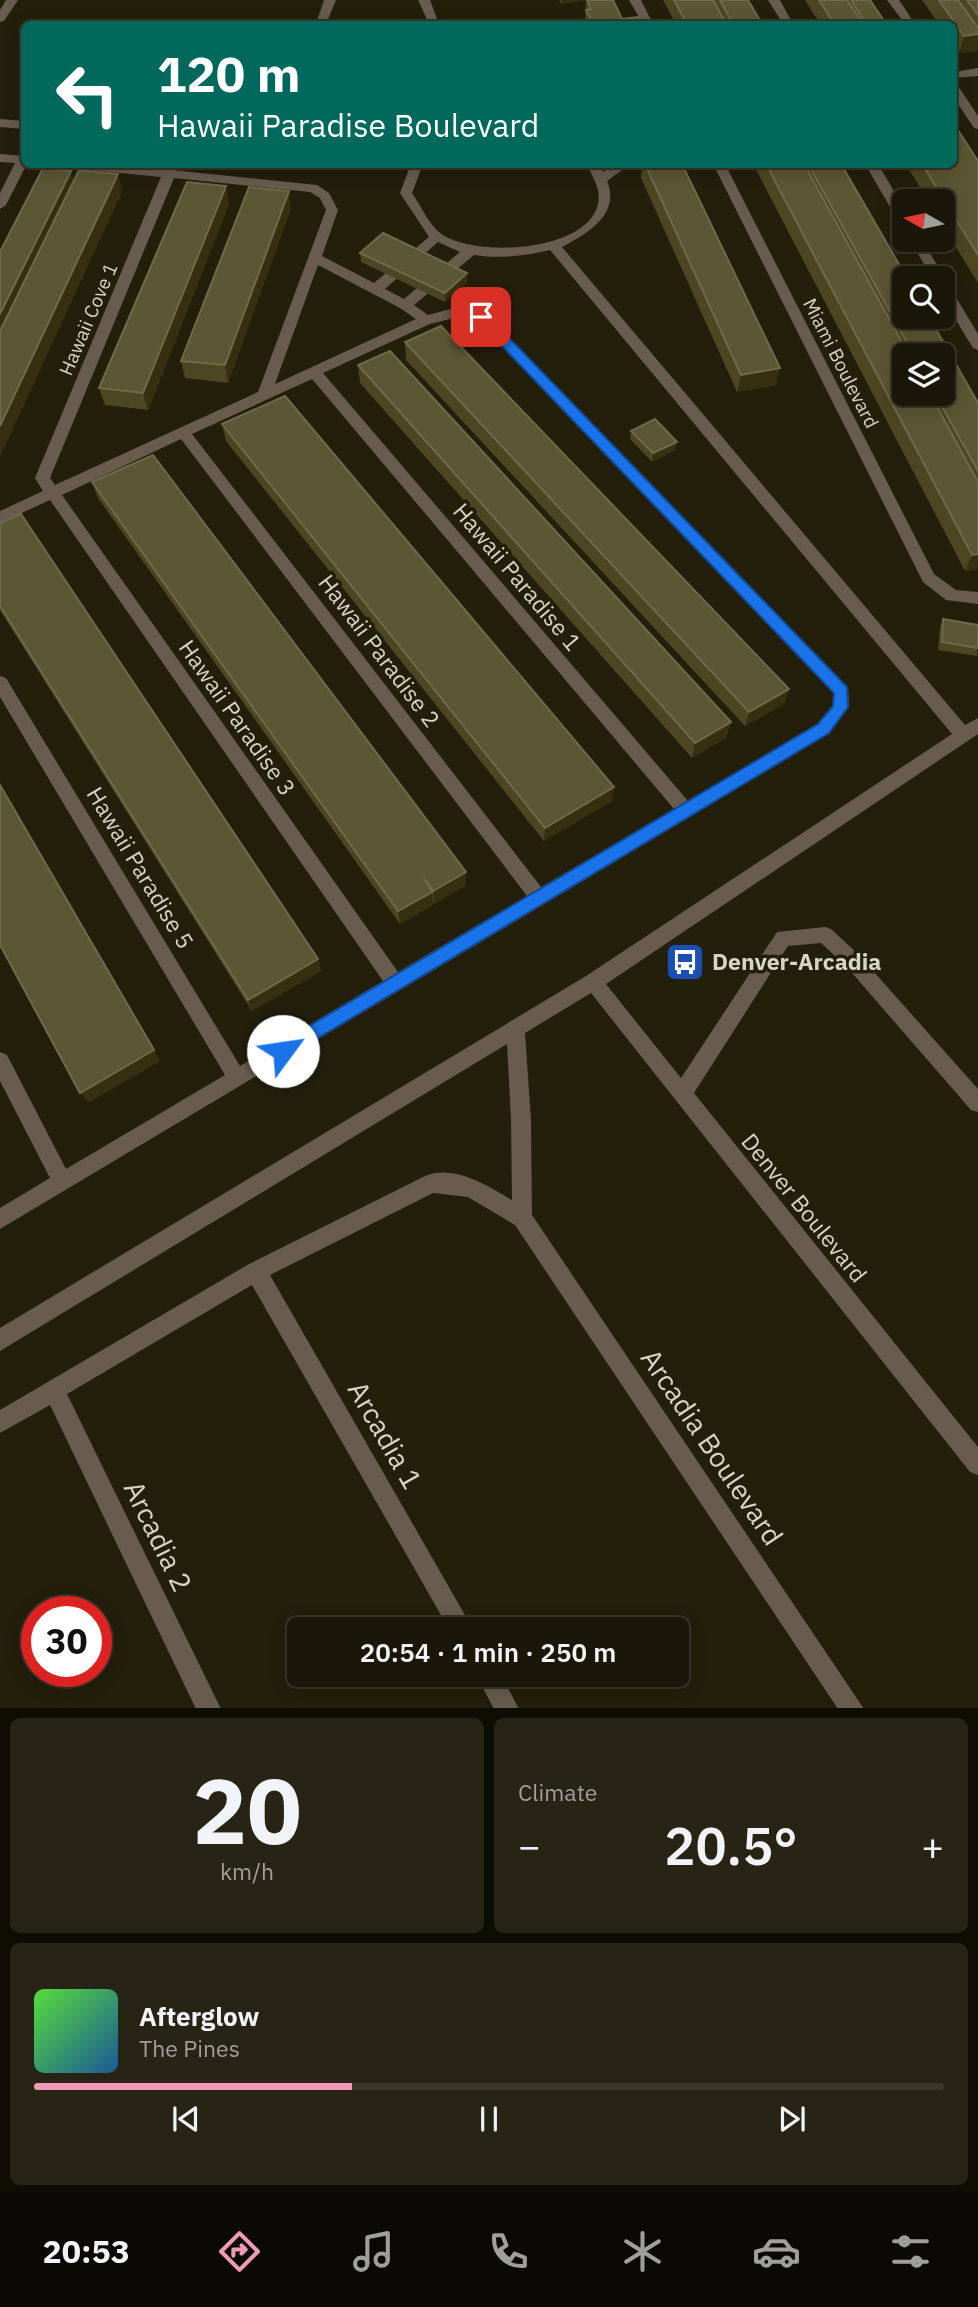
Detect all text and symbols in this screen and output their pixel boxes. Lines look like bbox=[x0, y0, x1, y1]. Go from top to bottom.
text: 120 m bbox=[157, 42, 301, 105]
icon: left bbox=[42, 49, 133, 140]
text: Hawaii Paradise Boulevard bbox=[157, 104, 539, 146]
north arrow bbox=[892, 189, 956, 252]
map controls bbox=[892, 189, 955, 406]
street label: Hawaii Cove 1 bbox=[54, 259, 122, 379]
button: search bbox=[892, 266, 955, 329]
pin bbox=[451, 287, 511, 347]
street label: Miami Boulevard bbox=[798, 294, 884, 432]
icon: arrive bbox=[462, 298, 500, 336]
button: layers bbox=[892, 343, 955, 406]
street label: Hawaii Paradise 1 bbox=[447, 496, 588, 656]
street label: Hawaii Paradise 2 bbox=[312, 568, 447, 733]
street label: Hawaii Paradise 3 bbox=[173, 633, 303, 801]
street label: Hawaii Paradise 5 bbox=[81, 781, 201, 954]
bus stop icon: Denver-Arcadia bbox=[664, 941, 706, 983]
place label: Denver-Arcadia bbox=[712, 946, 881, 976]
position arrow bbox=[246, 1014, 320, 1088]
street label: Denver Boulevard bbox=[735, 1127, 874, 1288]
street label: Arcadia Boulevard bbox=[633, 1341, 792, 1552]
street label: Arcadia 1 bbox=[340, 1374, 431, 1495]
street label: Arcadia 2 bbox=[116, 1474, 201, 1597]
speed limit sign: 30 bbox=[21, 1596, 112, 1687]
text: 20:54 · 1 min · 250 m bbox=[360, 1635, 616, 1669]
text: 20 bbox=[192, 1751, 302, 1869]
text: Climate bbox=[518, 1777, 597, 1807]
text: 20.5° bbox=[664, 1812, 798, 1879]
text: − bbox=[518, 1821, 541, 1870]
text: + bbox=[921, 1821, 944, 1870]
text: km/h bbox=[220, 1856, 274, 1886]
text: Afterglow bbox=[139, 1999, 259, 2033]
text: The Pines bbox=[139, 2033, 240, 2063]
icon: previous bbox=[167, 2100, 205, 2138]
icon: pause bbox=[470, 2100, 508, 2138]
icon: next bbox=[773, 2100, 811, 2138]
icon: directions bbox=[215, 2227, 264, 2276]
icon: music bbox=[349, 2227, 398, 2276]
icon: phone bbox=[484, 2227, 533, 2276]
icon: climate bbox=[618, 2227, 667, 2276]
icon: car bbox=[752, 2227, 801, 2276]
icon: filters bbox=[886, 2227, 935, 2276]
text: 20:53 bbox=[43, 2230, 130, 2272]

